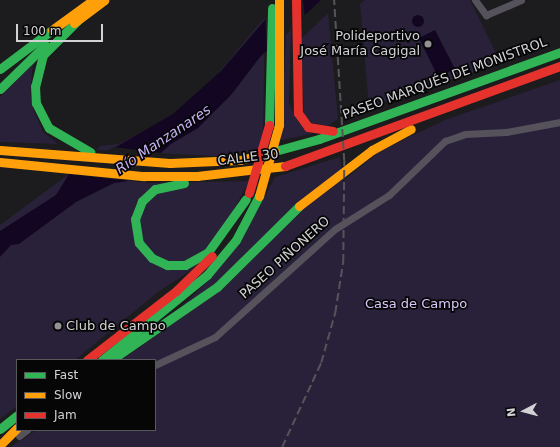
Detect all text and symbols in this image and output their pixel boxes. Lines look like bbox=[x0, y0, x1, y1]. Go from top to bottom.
scale bar bbox=[18, 16, 105, 42]
text: 100 m bbox=[23, 24, 61, 38]
place label: Polideportivo José María Cagigal bbox=[300, 29, 420, 60]
street label: PASEO MARQUÉS DE MONISTROL bbox=[341, 35, 549, 123]
marker: Polideportivo José María Cagigal bbox=[423, 39, 433, 49]
water label: Río Manzanares bbox=[112, 101, 214, 177]
street label: CALLE 30 bbox=[217, 147, 279, 169]
street label: PASEO PIÑONERO bbox=[237, 214, 333, 302]
park label: Casa de Campo bbox=[365, 296, 467, 312]
place label: Club de Campo bbox=[66, 318, 166, 334]
marker: Club de Campo bbox=[53, 321, 63, 331]
legend bbox=[16, 359, 156, 431]
text: Fast bbox=[54, 368, 78, 382]
text: Slow bbox=[54, 388, 82, 402]
north arrow bbox=[504, 391, 544, 431]
text: N bbox=[505, 407, 519, 418]
text: Jam bbox=[54, 408, 77, 422]

